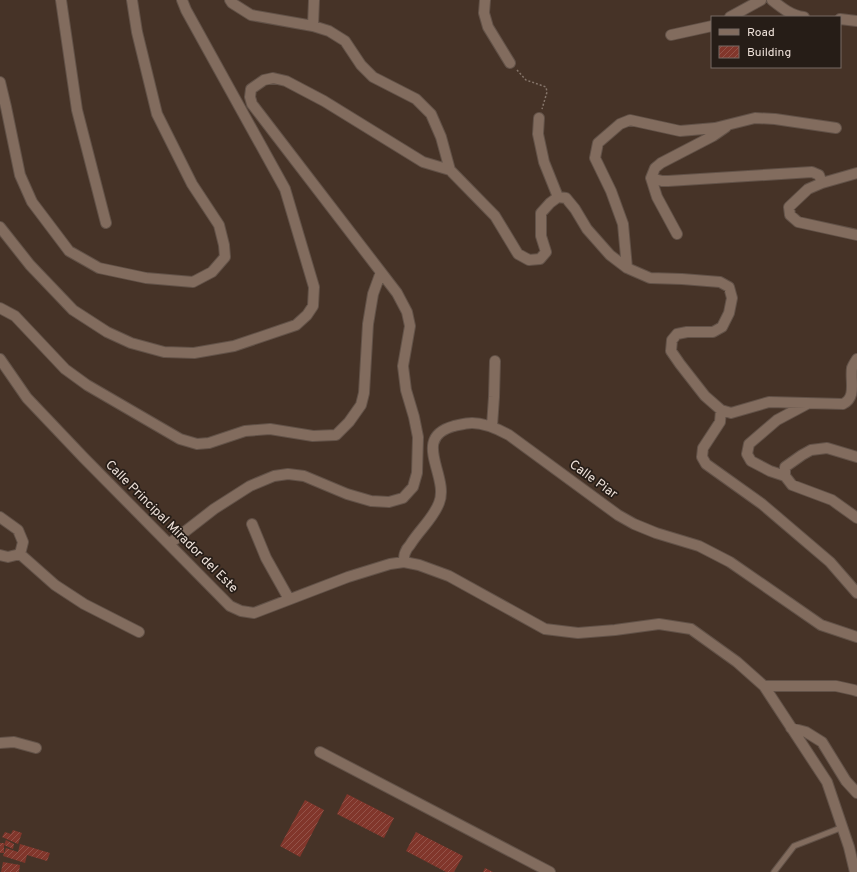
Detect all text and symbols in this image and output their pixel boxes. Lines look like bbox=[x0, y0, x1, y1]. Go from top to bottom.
legend bbox=[711, 16, 841, 68]
text: Road bbox=[747, 25, 775, 41]
text: Building bbox=[747, 45, 791, 61]
street label: Calle Principal Mirador del Este bbox=[101, 457, 241, 597]
street label: Calle Piar bbox=[566, 457, 620, 503]

